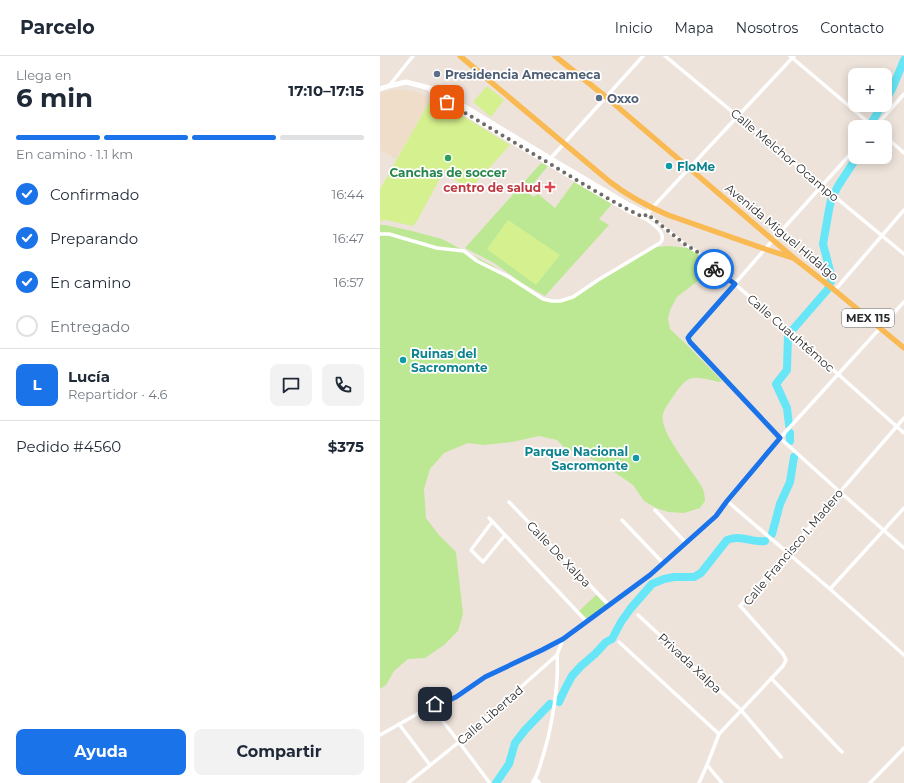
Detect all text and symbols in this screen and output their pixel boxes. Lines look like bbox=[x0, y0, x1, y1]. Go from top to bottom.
text: Parcelo bbox=[20, 16, 95, 39]
text: Inicio bbox=[615, 19, 652, 37]
text: Mapa bbox=[674, 19, 714, 37]
text: Nosotros bbox=[736, 19, 798, 37]
text: Contacto bbox=[820, 19, 884, 37]
text: Llega en bbox=[16, 67, 72, 83]
place label: Presidencia Amecameca bbox=[445, 67, 601, 82]
map controls bbox=[848, 68, 892, 164]
button: + bbox=[848, 68, 892, 112]
marker: Presidencia Amecameca bbox=[432, 69, 442, 79]
text: 17:10–17:15 bbox=[288, 81, 364, 100]
text: 6 min bbox=[16, 82, 93, 114]
pin bbox=[430, 85, 464, 119]
icon: bag bbox=[436, 91, 458, 113]
place label: Oxxo bbox=[607, 91, 639, 106]
marker: Oxxo bbox=[594, 93, 604, 103]
street label: Calle Melchor Ocampo bbox=[728, 105, 842, 205]
button: − bbox=[848, 120, 892, 164]
text: En camino · 1.1 km bbox=[16, 146, 133, 162]
marker: Canchas de soccer bbox=[443, 153, 453, 163]
place label: FloMe bbox=[677, 159, 716, 174]
marker: FloMe bbox=[664, 161, 674, 171]
place label: Canchas de soccer bbox=[389, 165, 507, 180]
place label: centro de salud bbox=[443, 180, 541, 195]
street label: Avenida Miguel Hidalgo bbox=[722, 180, 842, 284]
marker: centro de salud bbox=[544, 181, 556, 193]
icon: check bbox=[16, 183, 38, 205]
text: Confirmado bbox=[50, 185, 139, 204]
text: 16:44 bbox=[331, 186, 364, 202]
icon: check bbox=[16, 227, 38, 249]
text: Preparando bbox=[50, 229, 138, 248]
text: 16:47 bbox=[333, 230, 364, 246]
courier bbox=[694, 249, 734, 289]
icon: bike bbox=[703, 258, 725, 280]
icon: check bbox=[16, 271, 38, 293]
text: En camino bbox=[50, 273, 131, 292]
text: 16:57 bbox=[334, 274, 364, 290]
street label: Calle Cuauhtémoc bbox=[744, 291, 838, 375]
road number: MEX 115 bbox=[842, 309, 894, 327]
text: Entregado bbox=[50, 317, 130, 336]
place label: Ruinas del Sacromonte bbox=[411, 346, 488, 375]
marker: Ruinas del Sacromonte bbox=[398, 355, 408, 365]
button: chat bbox=[270, 364, 312, 406]
button: phone bbox=[322, 364, 364, 406]
text: Lucía bbox=[68, 367, 110, 386]
text: L bbox=[32, 375, 42, 394]
text: Repartidor · 4.6 bbox=[68, 386, 168, 402]
text: Pedido #4560 bbox=[16, 437, 121, 456]
text: $375 bbox=[328, 437, 364, 456]
place label: Parque Nacional Sacromonte bbox=[524, 444, 628, 473]
marker: Parque Nacional Sacromonte bbox=[631, 453, 641, 463]
street label: Calle Francisco I. Madero bbox=[740, 486, 846, 608]
street label: Calle De Xalpa bbox=[524, 518, 594, 590]
street label: Privada Xalpa bbox=[655, 630, 725, 696]
street label: Calle Libertad bbox=[454, 682, 526, 748]
pin bbox=[418, 687, 452, 721]
icon: home bbox=[424, 693, 446, 715]
button: Ayuda bbox=[16, 729, 186, 775]
button: Compartir bbox=[194, 729, 364, 775]

